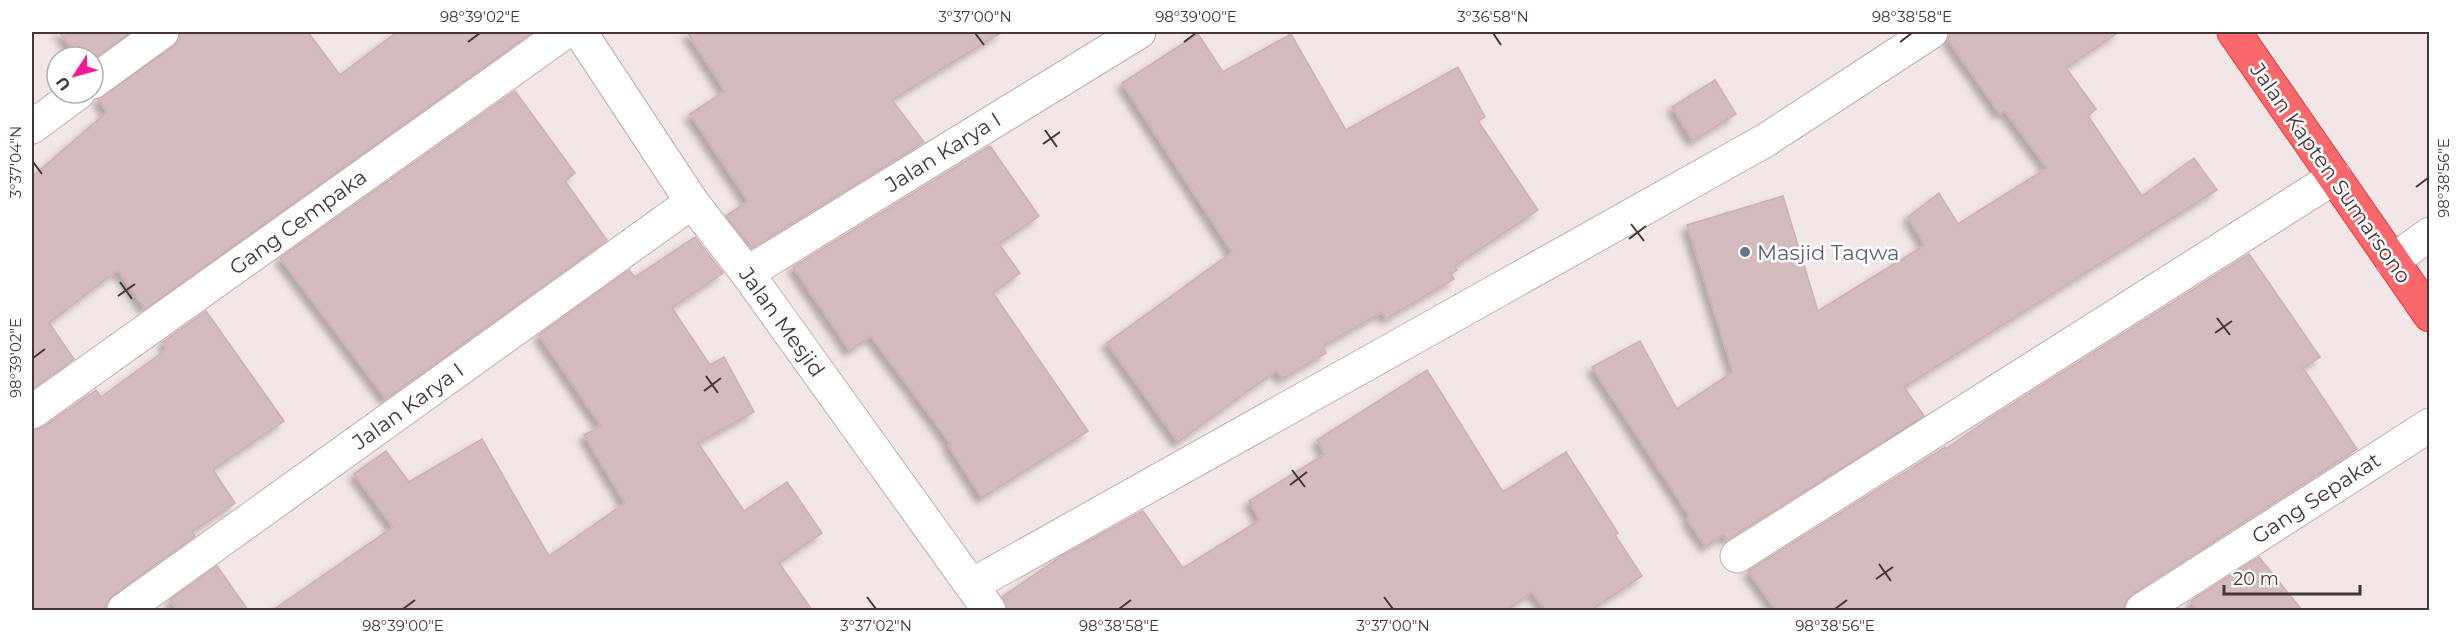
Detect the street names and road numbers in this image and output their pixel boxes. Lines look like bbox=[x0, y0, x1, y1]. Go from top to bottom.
street label: Jalan Kapten Sumarsono bbox=[2245, 57, 2417, 288]
street label: Jalan Karya I bbox=[880, 107, 1005, 198]
street label: Gang Cempaka bbox=[225, 164, 371, 280]
street label: Jalan Mesjid bbox=[733, 262, 830, 382]
street label: Jalan Karya I bbox=[347, 357, 468, 455]
street label: Gang Sepakat bbox=[2247, 447, 2385, 549]

